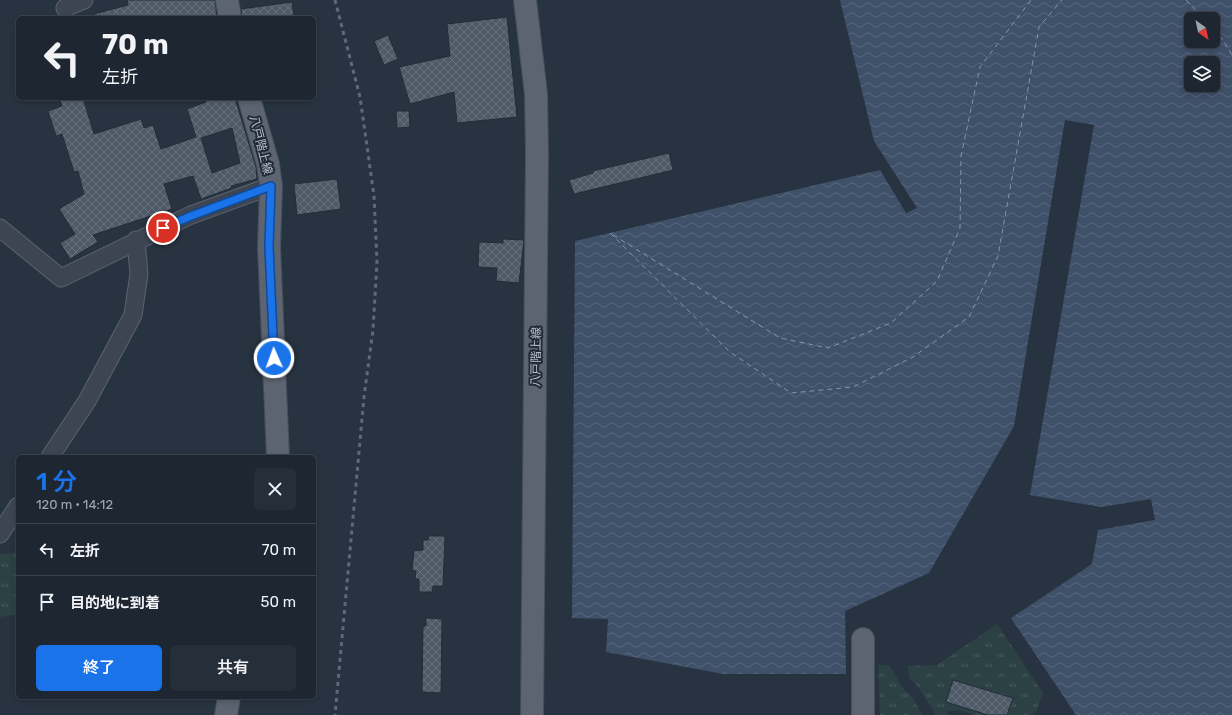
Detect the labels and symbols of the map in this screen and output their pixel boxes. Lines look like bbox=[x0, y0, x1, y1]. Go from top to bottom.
north arrow bbox=[1184, 12, 1220, 48]
street label: 八戸階上線 bbox=[247, 114, 275, 176]
pin bbox=[146, 211, 180, 245]
street label: 八戸階上線 bbox=[528, 327, 544, 387]
position arrow bbox=[253, 337, 295, 379]

